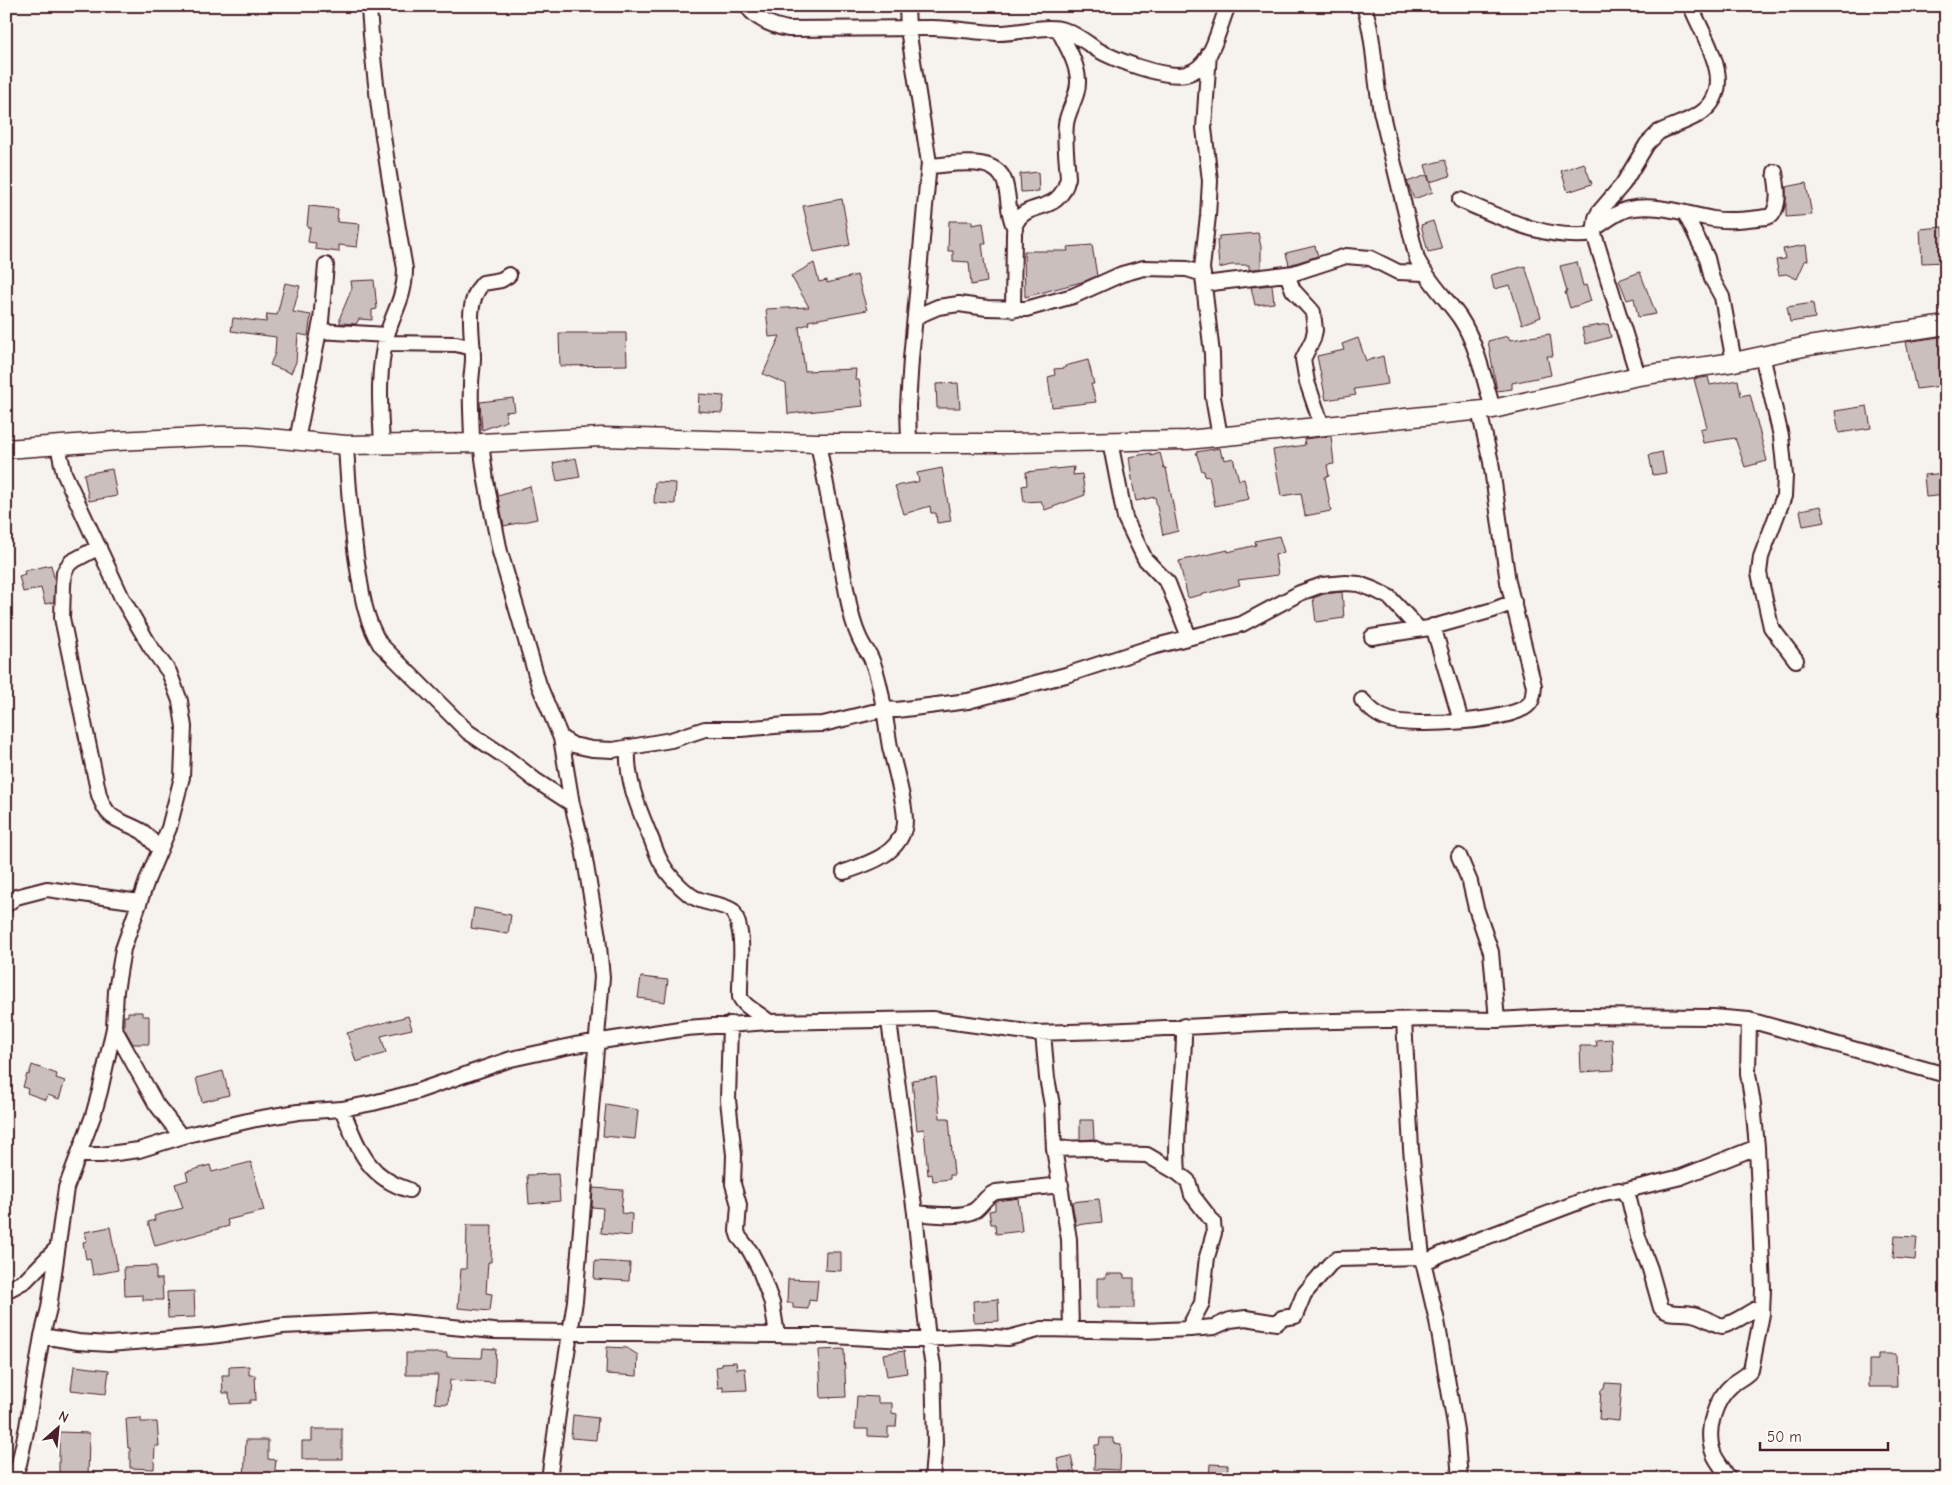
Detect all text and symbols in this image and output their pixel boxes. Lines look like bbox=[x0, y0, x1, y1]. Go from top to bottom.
north arrow bbox=[32, 1402, 82, 1452]
text: N bbox=[56, 1407, 72, 1427]
scale bar bbox=[1760, 1420, 1887, 1452]
text: 50 m bbox=[1767, 1428, 1802, 1446]

